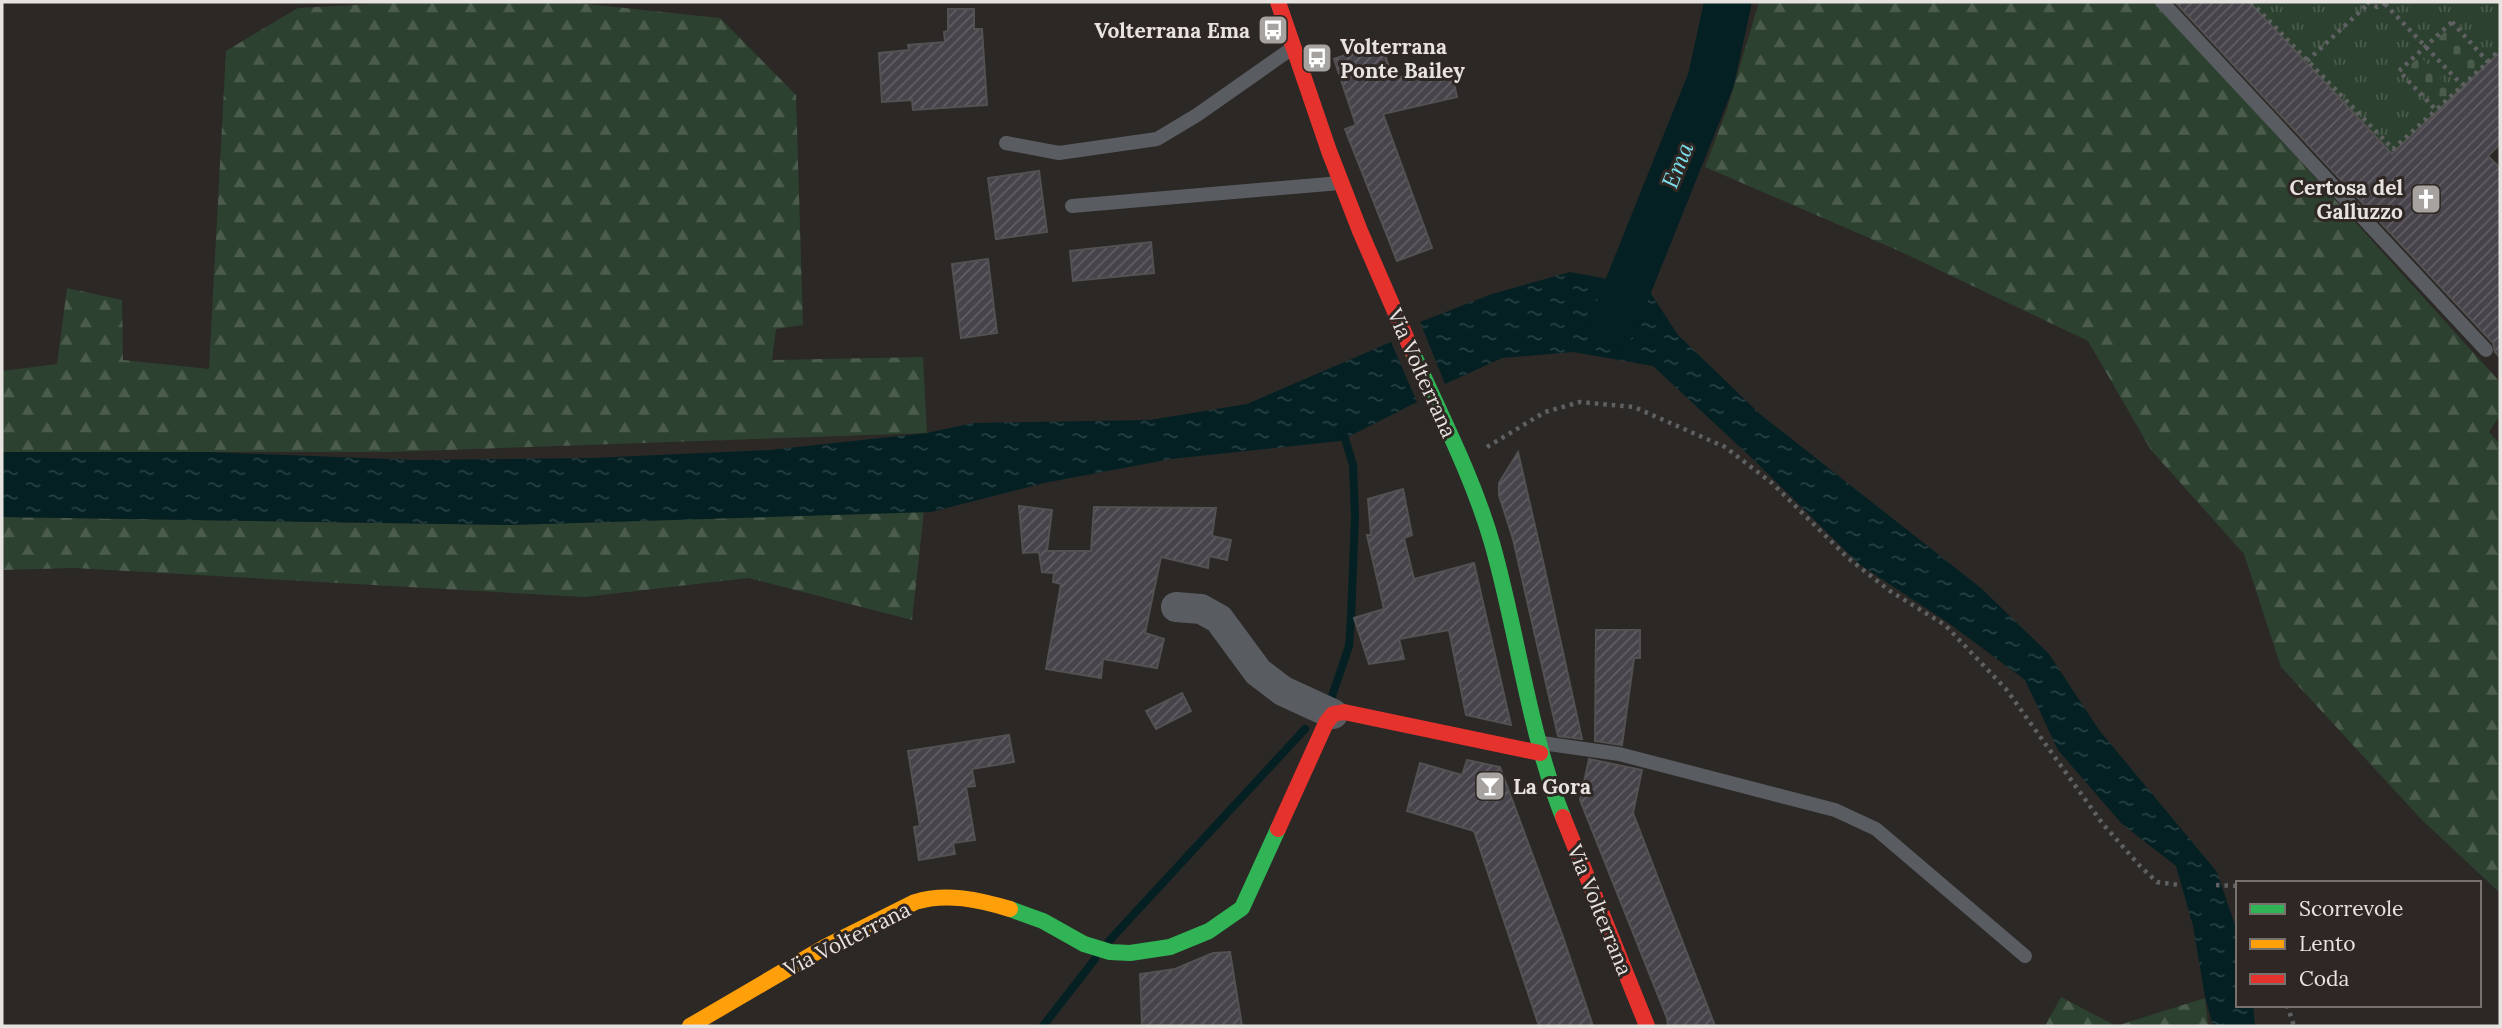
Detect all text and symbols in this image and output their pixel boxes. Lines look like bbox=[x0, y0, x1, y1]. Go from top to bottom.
bus stop icon: Volterrana Ema bbox=[1256, 13, 1290, 47]
place label: Volterrana Ema bbox=[1094, 17, 1250, 44]
place label: Volterrana Ponte Bailey bbox=[1340, 33, 1465, 84]
bus stop icon: Volterrana Ponte Bailey bbox=[1300, 41, 1334, 75]
water label: Ema bbox=[1655, 137, 1699, 192]
place label: Certosa del Galluzzo bbox=[2290, 174, 2403, 225]
church icon: Certosa del Galluzzo bbox=[2409, 182, 2443, 216]
street label: Via Volterrana bbox=[1381, 303, 1463, 442]
bar icon: La Gora bbox=[1473, 769, 1507, 803]
place label: La Gora bbox=[1513, 773, 1591, 800]
street label: Via Volterrana bbox=[1561, 840, 1639, 979]
legend bbox=[2236, 881, 2481, 1007]
street label: Via Volterrana bbox=[778, 895, 915, 983]
text: Scorrevole bbox=[2299, 895, 2403, 922]
text: Lento bbox=[2299, 930, 2356, 957]
text: Coda bbox=[2299, 965, 2350, 992]

